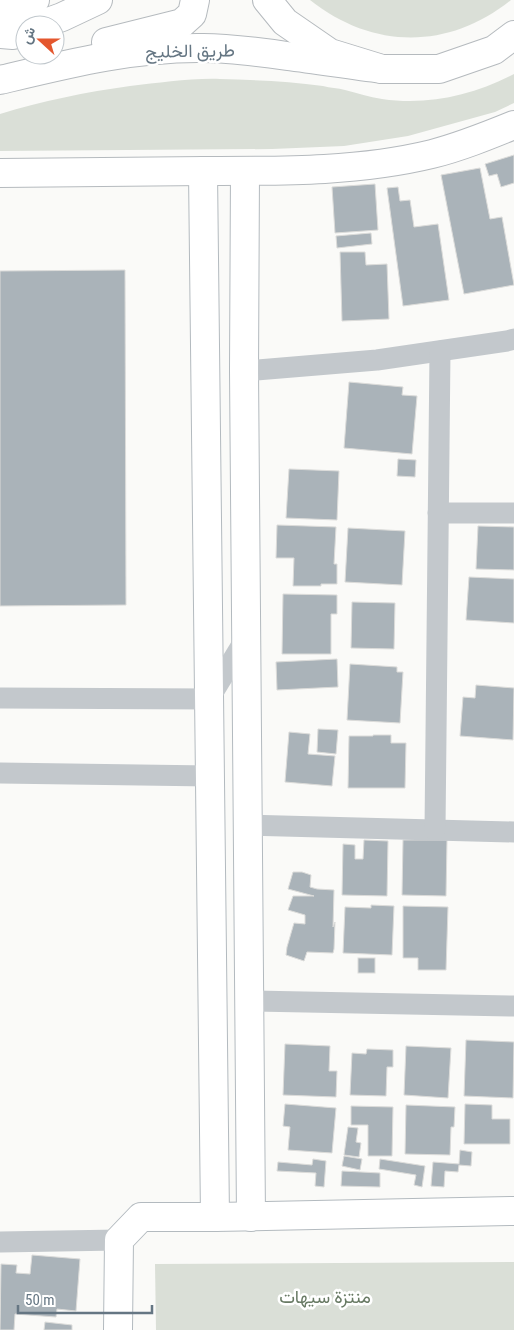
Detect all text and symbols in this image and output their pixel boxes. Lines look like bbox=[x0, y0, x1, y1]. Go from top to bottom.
north arrow bbox=[15, 15, 65, 65]
text: ش bbox=[17, 24, 39, 46]
street label: طريق الخليج bbox=[145, 39, 235, 64]
scale bar bbox=[18, 1282, 151, 1314]
park label: منتزة سيهات bbox=[279, 1286, 371, 1308]
text: 50 m bbox=[25, 1291, 55, 1309]

